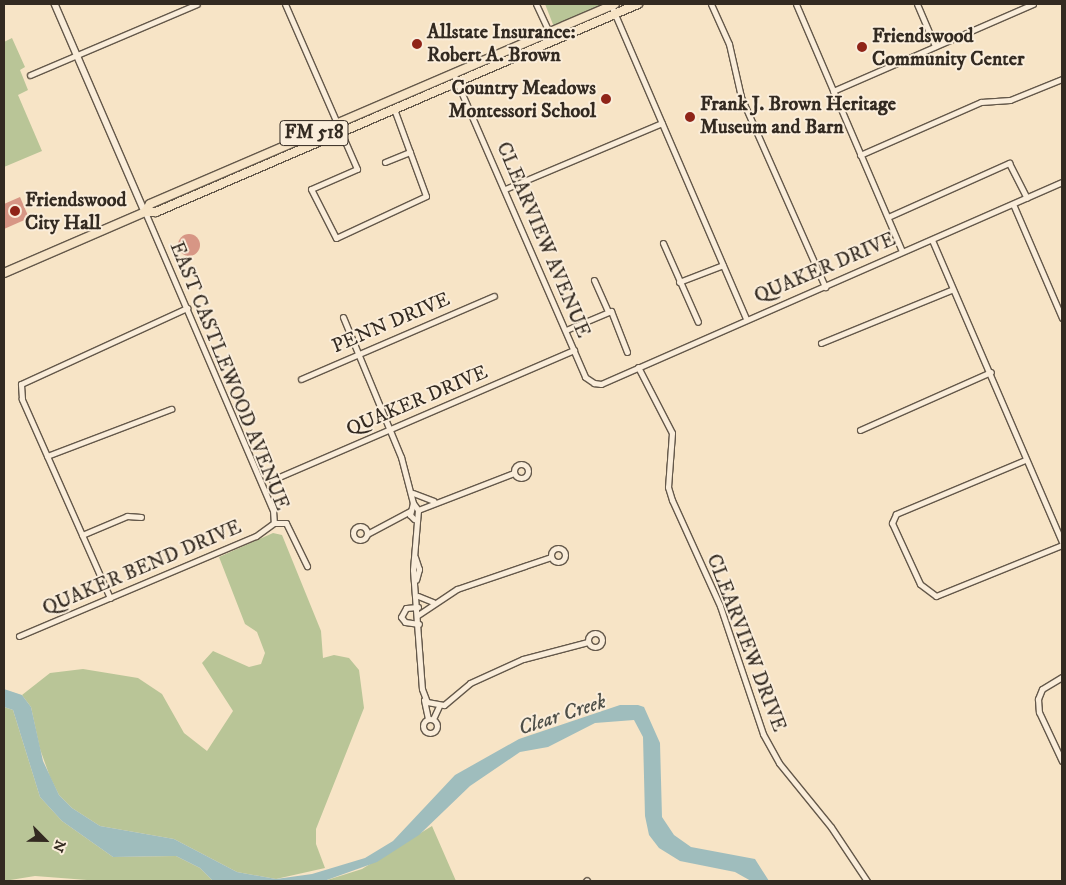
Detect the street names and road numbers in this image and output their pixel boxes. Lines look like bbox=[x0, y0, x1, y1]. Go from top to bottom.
road number: FM 518 bbox=[279, 116, 349, 150]
street label: CLEARVIEW AVENUE bbox=[491, 139, 595, 341]
street label: QUAKER DRIVE bbox=[751, 227, 899, 309]
street label: EAST CASTLEWOOD AVENUE bbox=[164, 238, 294, 514]
street label: PENN DRIVE bbox=[328, 287, 454, 359]
street label: QUAKER DRIVE bbox=[343, 360, 491, 442]
street label: QUAKER BEND DRIVE bbox=[39, 515, 245, 621]
street label: CLEARVIEW DRIVE bbox=[701, 551, 791, 735]

